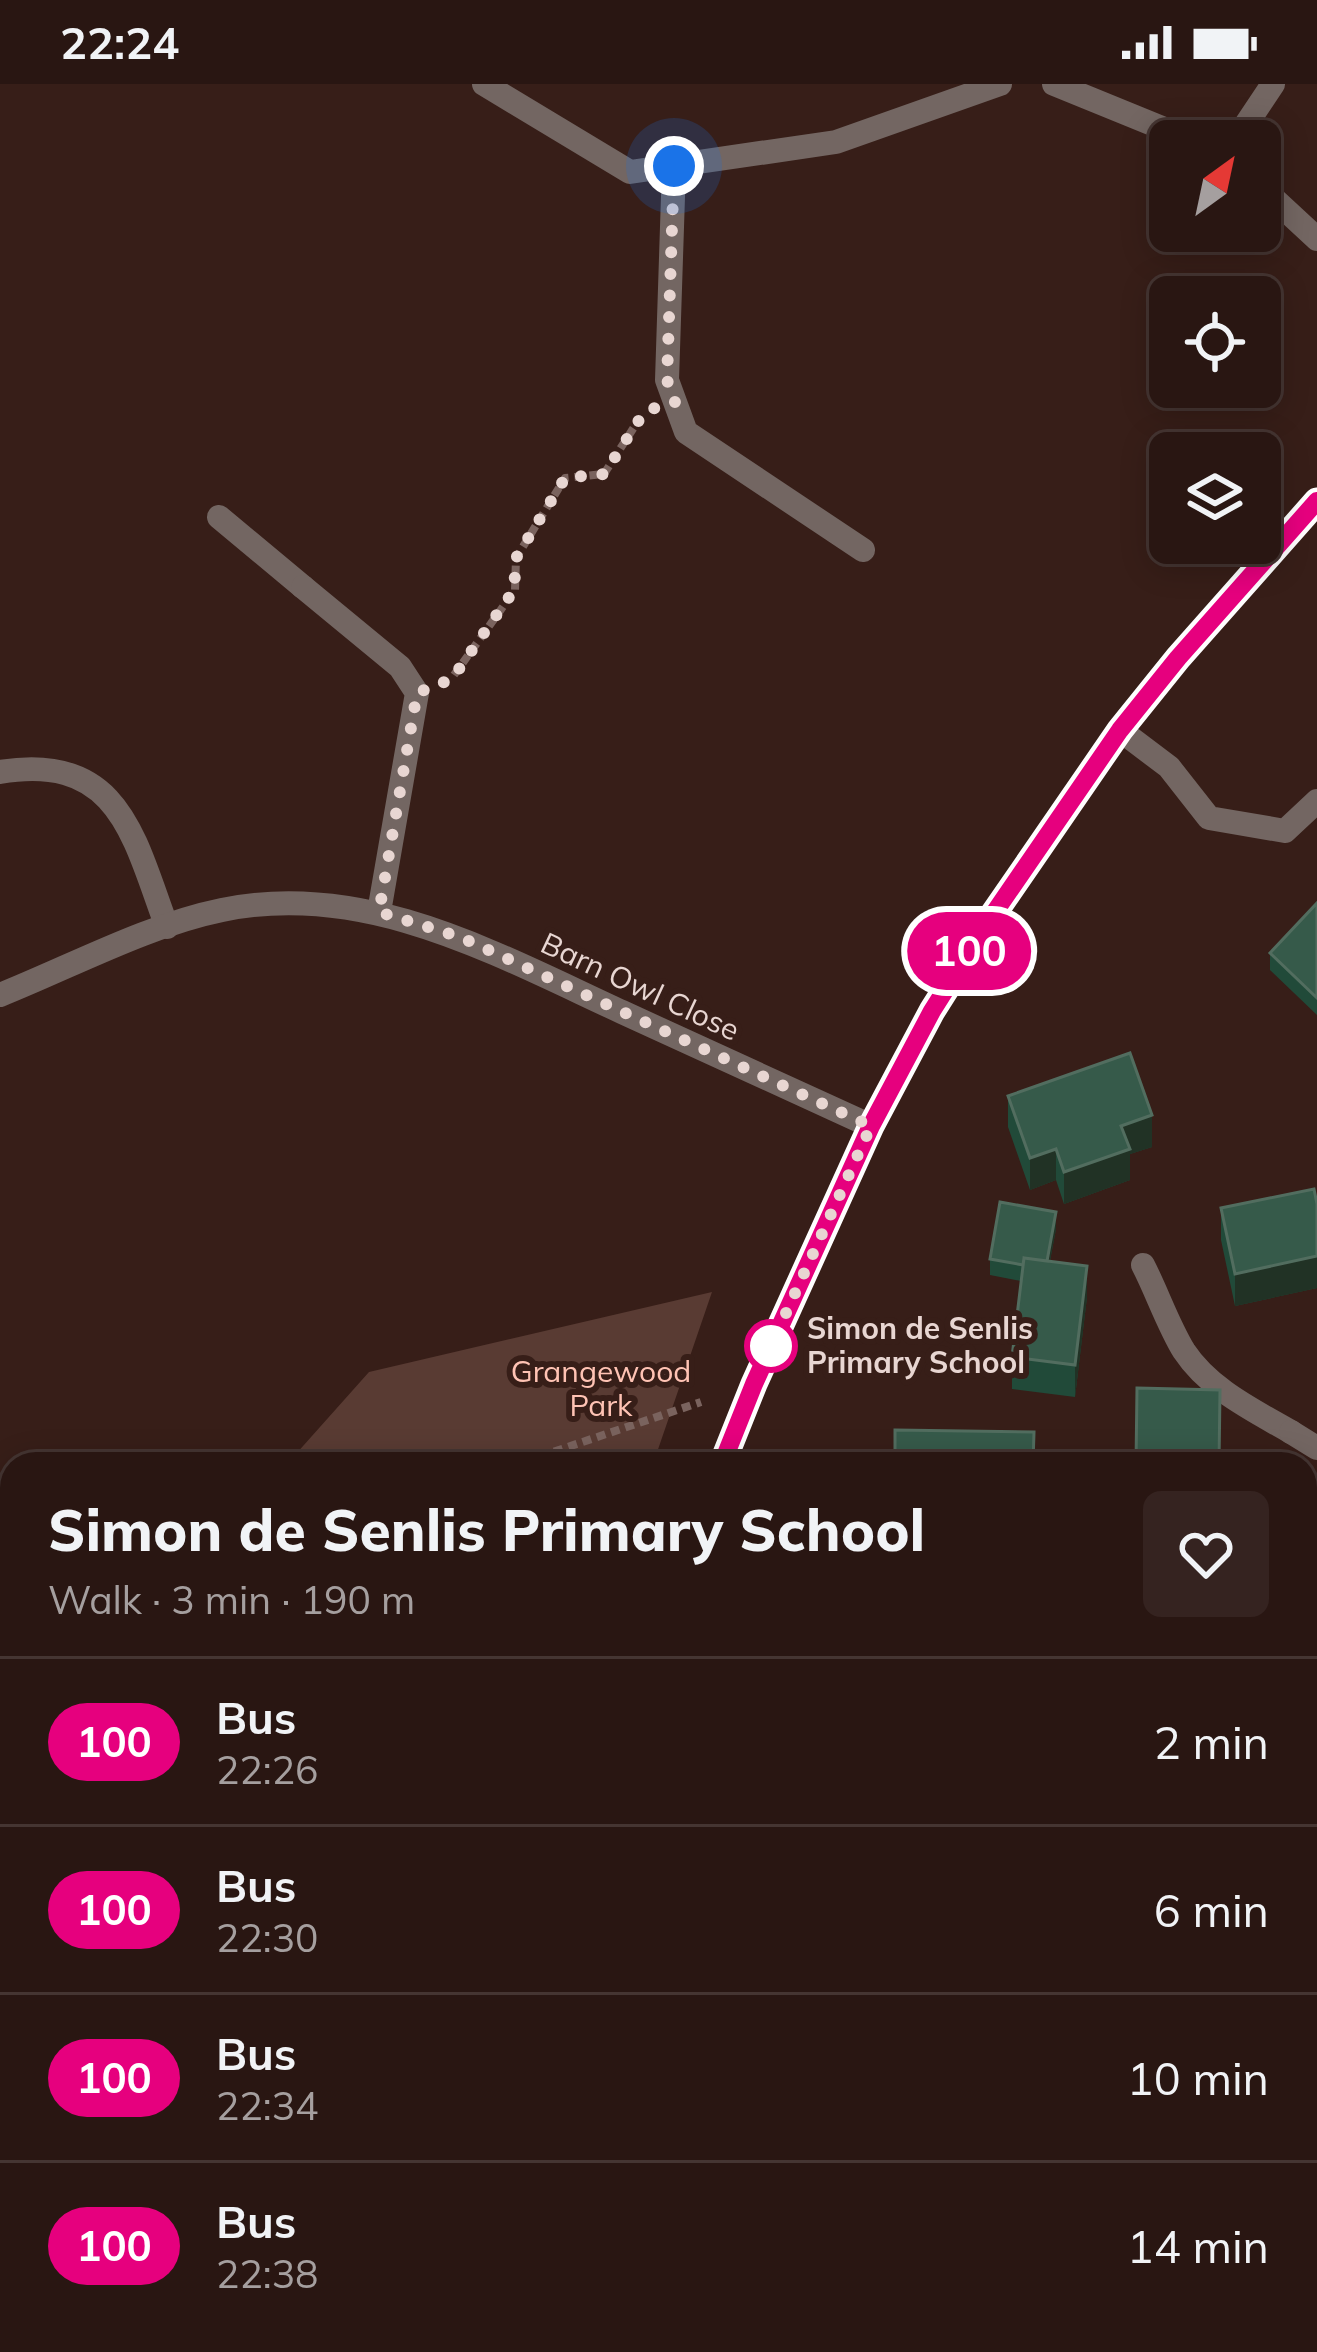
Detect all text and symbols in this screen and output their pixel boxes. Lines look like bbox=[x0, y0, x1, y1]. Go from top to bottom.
text: 22:24 bbox=[60, 14, 179, 70]
north arrow bbox=[1149, 120, 1281, 252]
map controls bbox=[1149, 120, 1281, 564]
your location bbox=[644, 136, 704, 196]
button: locate bbox=[1149, 276, 1281, 408]
button: layers bbox=[1149, 432, 1281, 564]
line badge: 100 bbox=[900, 912, 1038, 990]
street label: Barn Owl Close bbox=[535, 923, 746, 1049]
text: 100 bbox=[931, 924, 1007, 977]
place label: Simon de Senlis Primary School bbox=[807, 1309, 1033, 1381]
marker: Simon de Senlis Primary School bbox=[746, 1321, 796, 1371]
park label: Grangewood Park bbox=[511, 1352, 691, 1424]
button: heart bbox=[1143, 1491, 1269, 1617]
text: Simon de Senlis Primary School bbox=[48, 1494, 925, 1565]
text: Walk · 3 min · 190 m bbox=[48, 1575, 415, 1624]
text: Bus bbox=[216, 1689, 296, 1745]
text: 2 min bbox=[1154, 1714, 1269, 1770]
text: 100 bbox=[76, 1715, 152, 1768]
text: 22:26 bbox=[216, 1745, 319, 1794]
text: Bus bbox=[216, 1857, 296, 1913]
text: 6 min bbox=[1154, 1882, 1269, 1938]
text: 100 bbox=[76, 1883, 152, 1936]
text: 22:30 bbox=[216, 1913, 319, 1962]
text: Bus bbox=[216, 2025, 296, 2081]
text: 10 min bbox=[1127, 2050, 1269, 2106]
text: 100 bbox=[76, 2051, 152, 2104]
text: 22:34 bbox=[216, 2081, 319, 2130]
text: Bus bbox=[216, 2193, 296, 2249]
text: 14 min bbox=[1127, 2218, 1269, 2274]
text: 100 bbox=[76, 2219, 152, 2272]
text: 22:38 bbox=[216, 2249, 319, 2298]

